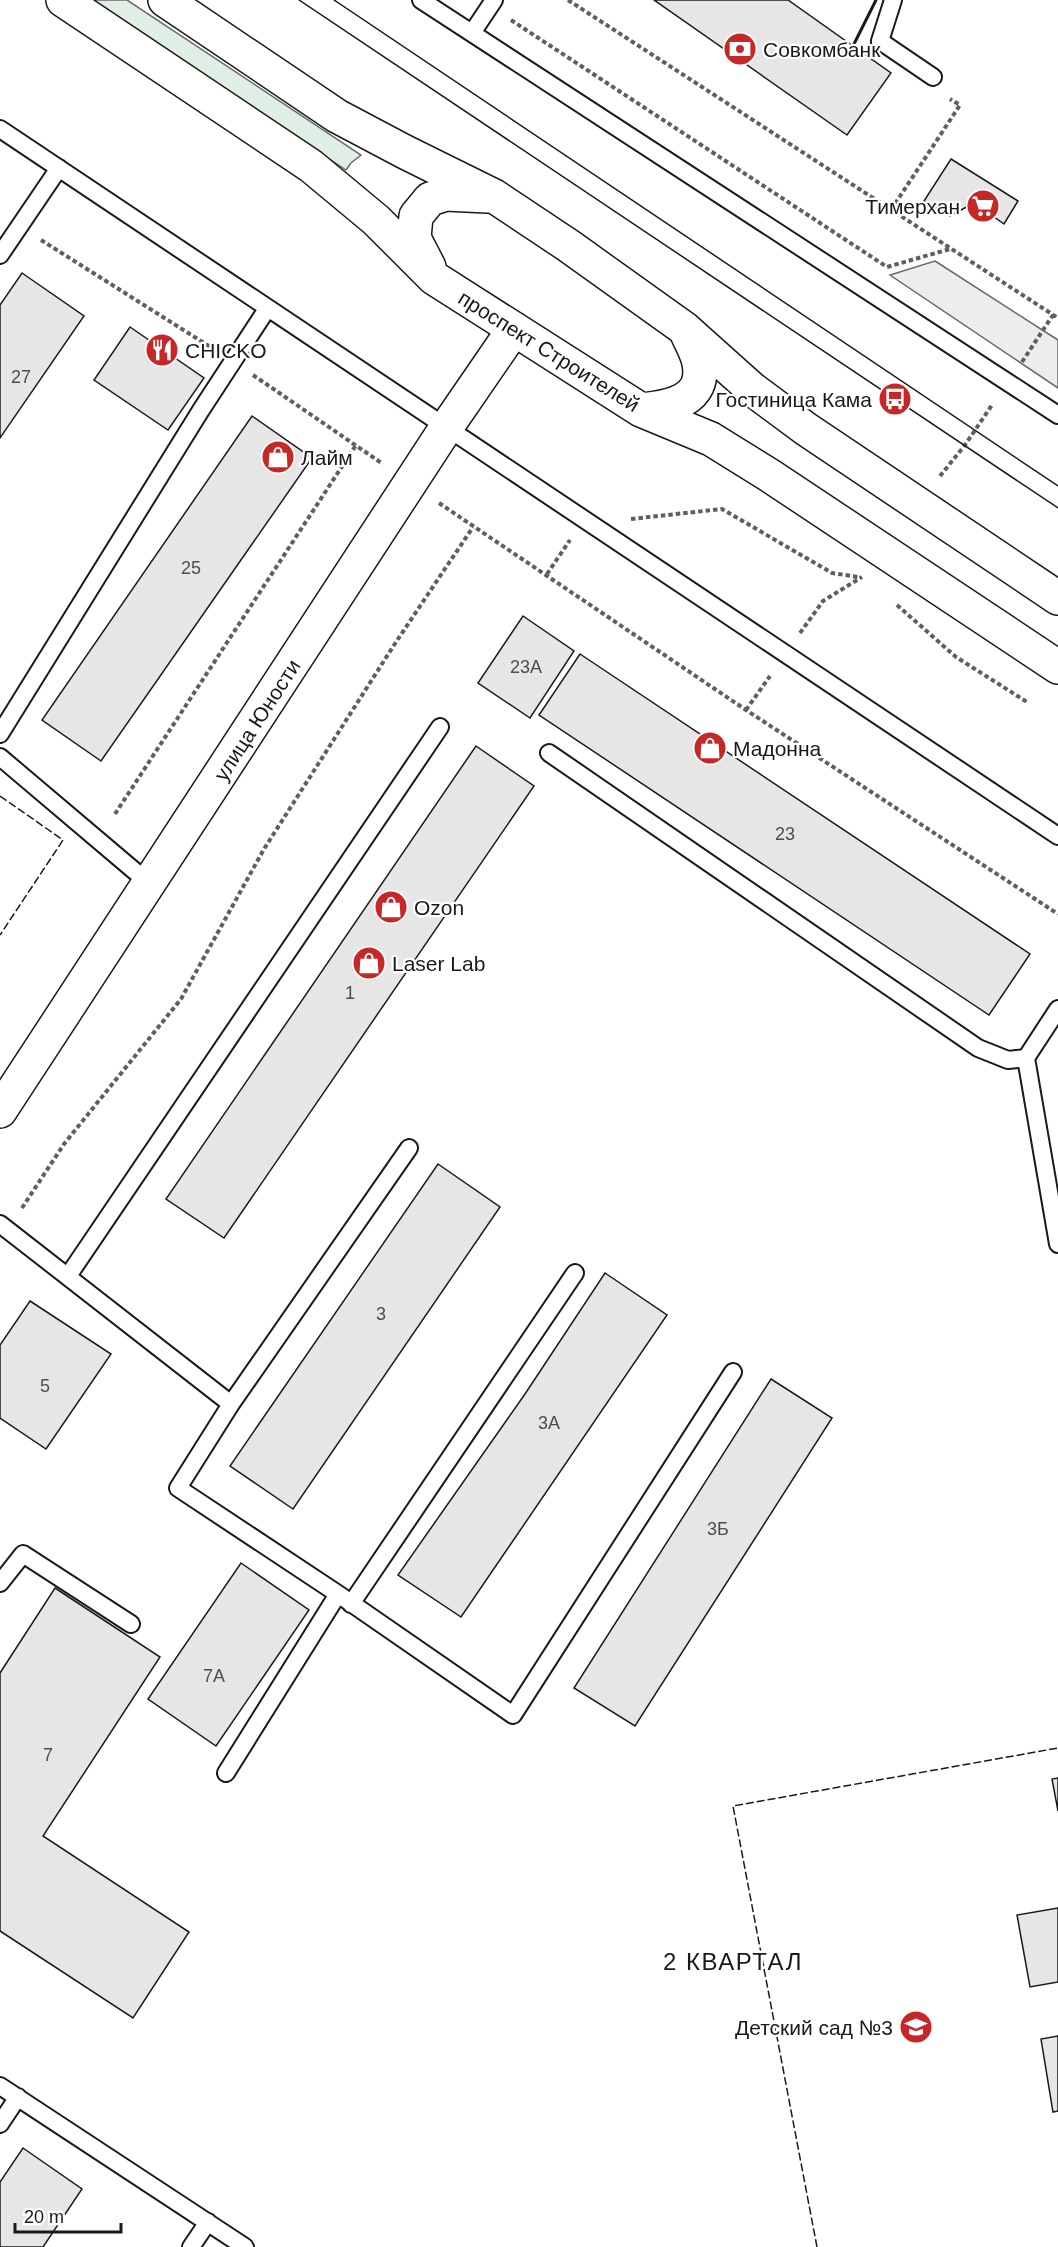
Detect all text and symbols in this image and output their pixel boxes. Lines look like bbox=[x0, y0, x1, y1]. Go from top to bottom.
bank icon: Совкомбанк bbox=[722, 31, 758, 67]
place label: Совкомбанк bbox=[763, 38, 881, 61]
supermarket icon: Тимерхан bbox=[965, 188, 1001, 224]
place label: Тимерхан bbox=[865, 195, 960, 218]
street label: проспект Строителей bbox=[454, 286, 644, 416]
restaurant icon: CHICKO bbox=[144, 332, 180, 368]
place label: CHICKO bbox=[185, 339, 267, 362]
house number: 27 bbox=[11, 367, 31, 387]
bus stop icon: Гостиница Кама bbox=[877, 381, 913, 417]
place label: Гостиница Кама bbox=[716, 388, 872, 411]
shop icon: Лайм bbox=[260, 439, 296, 475]
place label: Лайм bbox=[301, 446, 353, 469]
house number: 25 bbox=[181, 558, 201, 578]
street label: улица Юности bbox=[209, 655, 305, 785]
house number: 23А bbox=[510, 657, 542, 677]
shop icon: Мадонна bbox=[692, 730, 728, 766]
place label: Мадонна bbox=[733, 737, 822, 760]
house number: 23 bbox=[775, 824, 795, 844]
shop icon: Ozon bbox=[373, 889, 409, 925]
place label: Ozon bbox=[414, 896, 464, 919]
shop icon: Laser Lab bbox=[351, 945, 387, 981]
place label: Laser Lab bbox=[392, 952, 485, 975]
house number: 1 bbox=[345, 983, 355, 1003]
house number: 3 bbox=[376, 1304, 386, 1324]
house number: 5 bbox=[40, 1376, 50, 1396]
house number: 3А bbox=[538, 1413, 560, 1433]
house number: 3Б bbox=[707, 1519, 729, 1539]
house number: 7А bbox=[203, 1666, 225, 1686]
house number: 7 bbox=[43, 1745, 53, 1765]
district label: 2 КВАРТАЛ bbox=[663, 1948, 803, 1975]
school or university icon: Детский сад №3 bbox=[898, 2009, 934, 2045]
place label: Детский сад №3 bbox=[735, 2016, 893, 2039]
scale bar bbox=[15, 2196, 122, 2234]
text: 20 m bbox=[24, 2207, 64, 2227]

